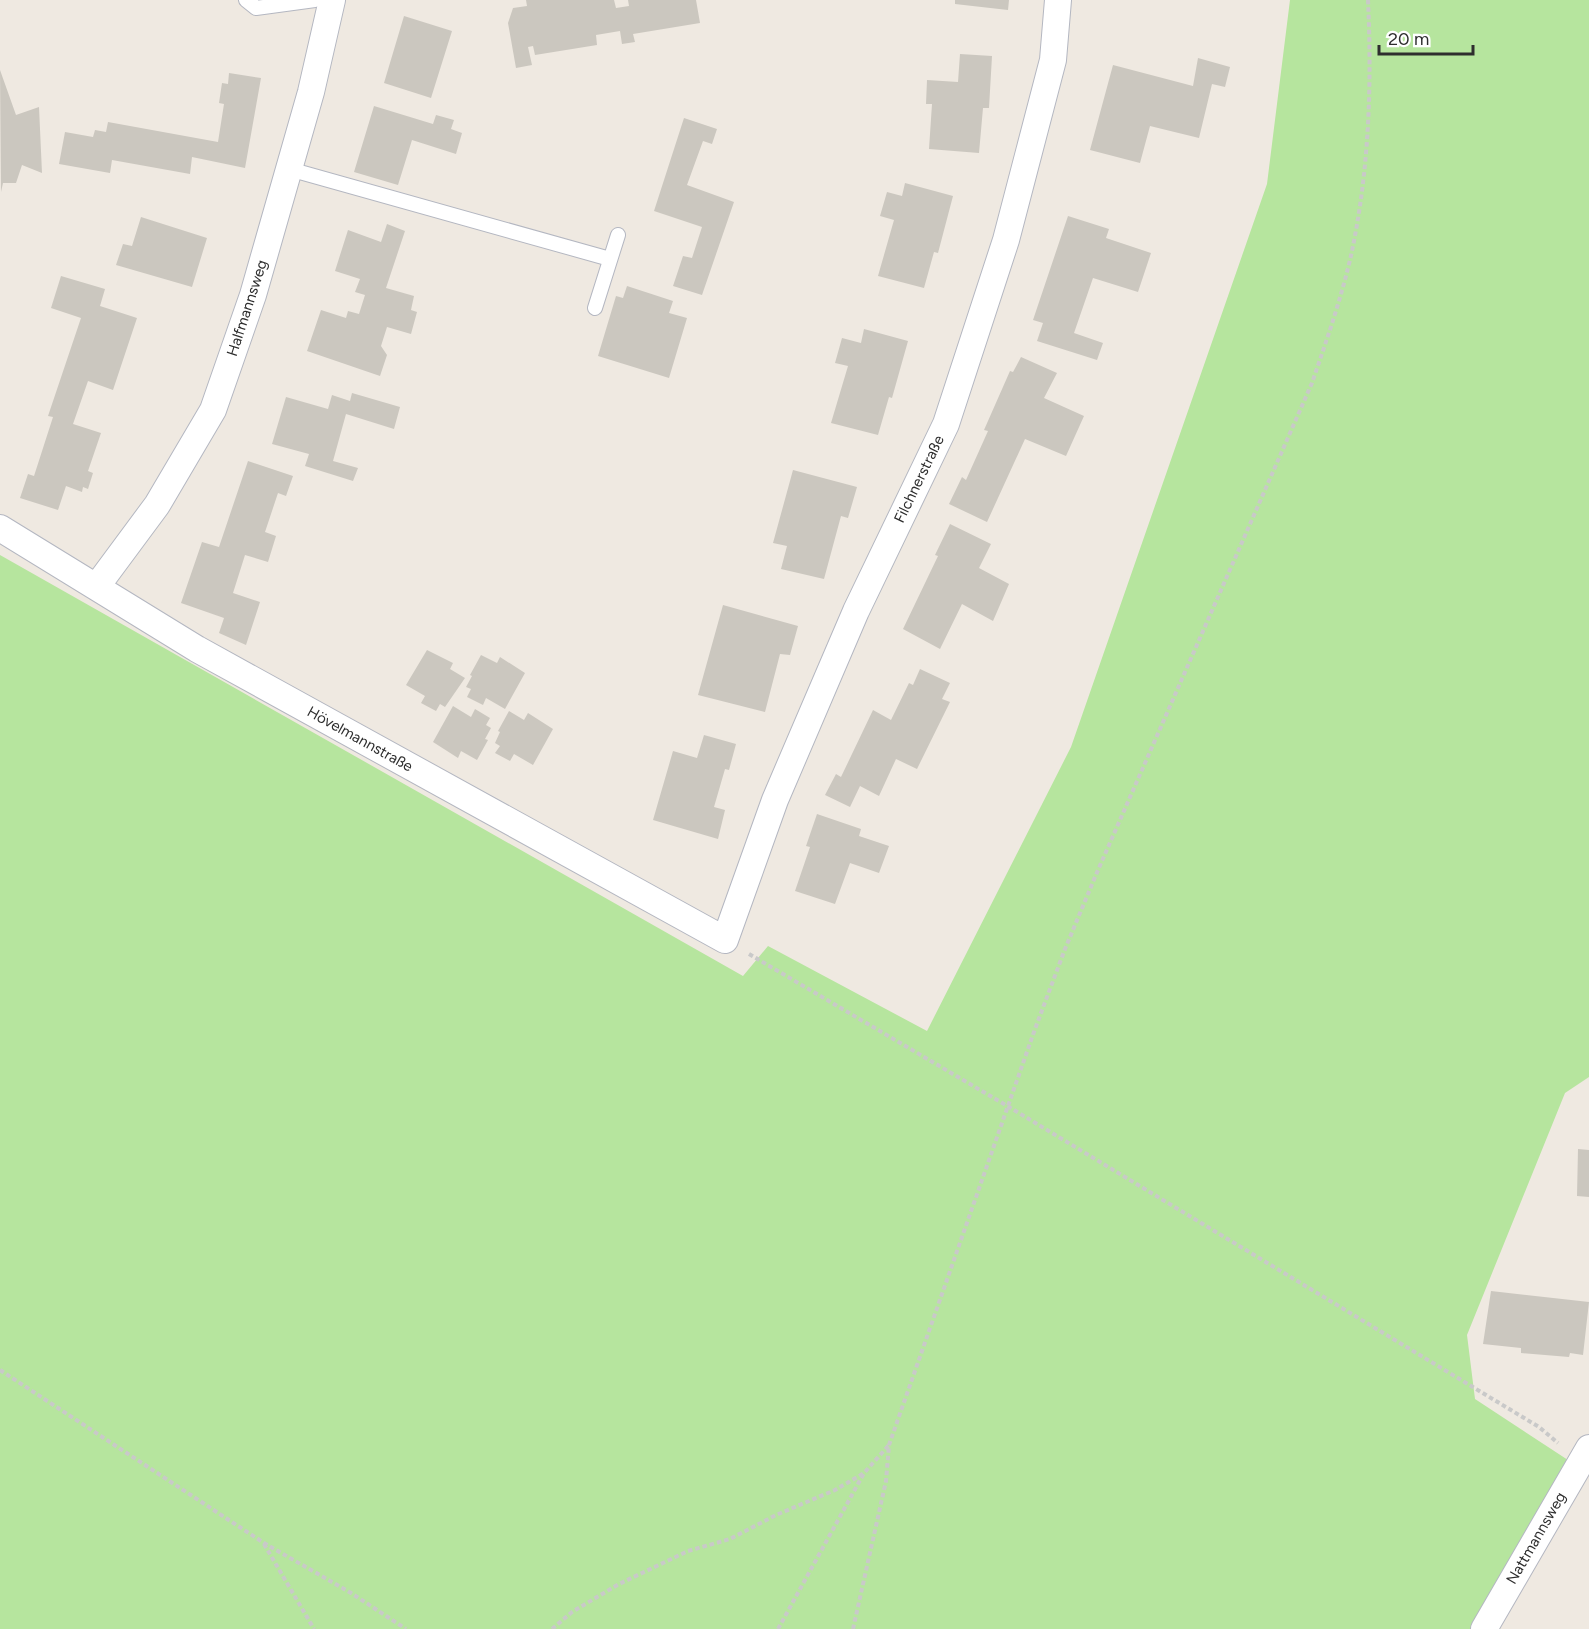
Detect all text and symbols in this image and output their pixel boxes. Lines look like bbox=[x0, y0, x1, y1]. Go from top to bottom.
scale bar bbox=[1379, 18, 1474, 56]
text: 20 m bbox=[1388, 28, 1429, 50]
street label: Halfmannsweg bbox=[223, 257, 271, 359]
street label: Filchnerstraße bbox=[890, 432, 948, 526]
street label: Hövelmannstraße bbox=[304, 703, 416, 775]
street label: Nattmannsweg bbox=[1502, 1489, 1570, 1587]

